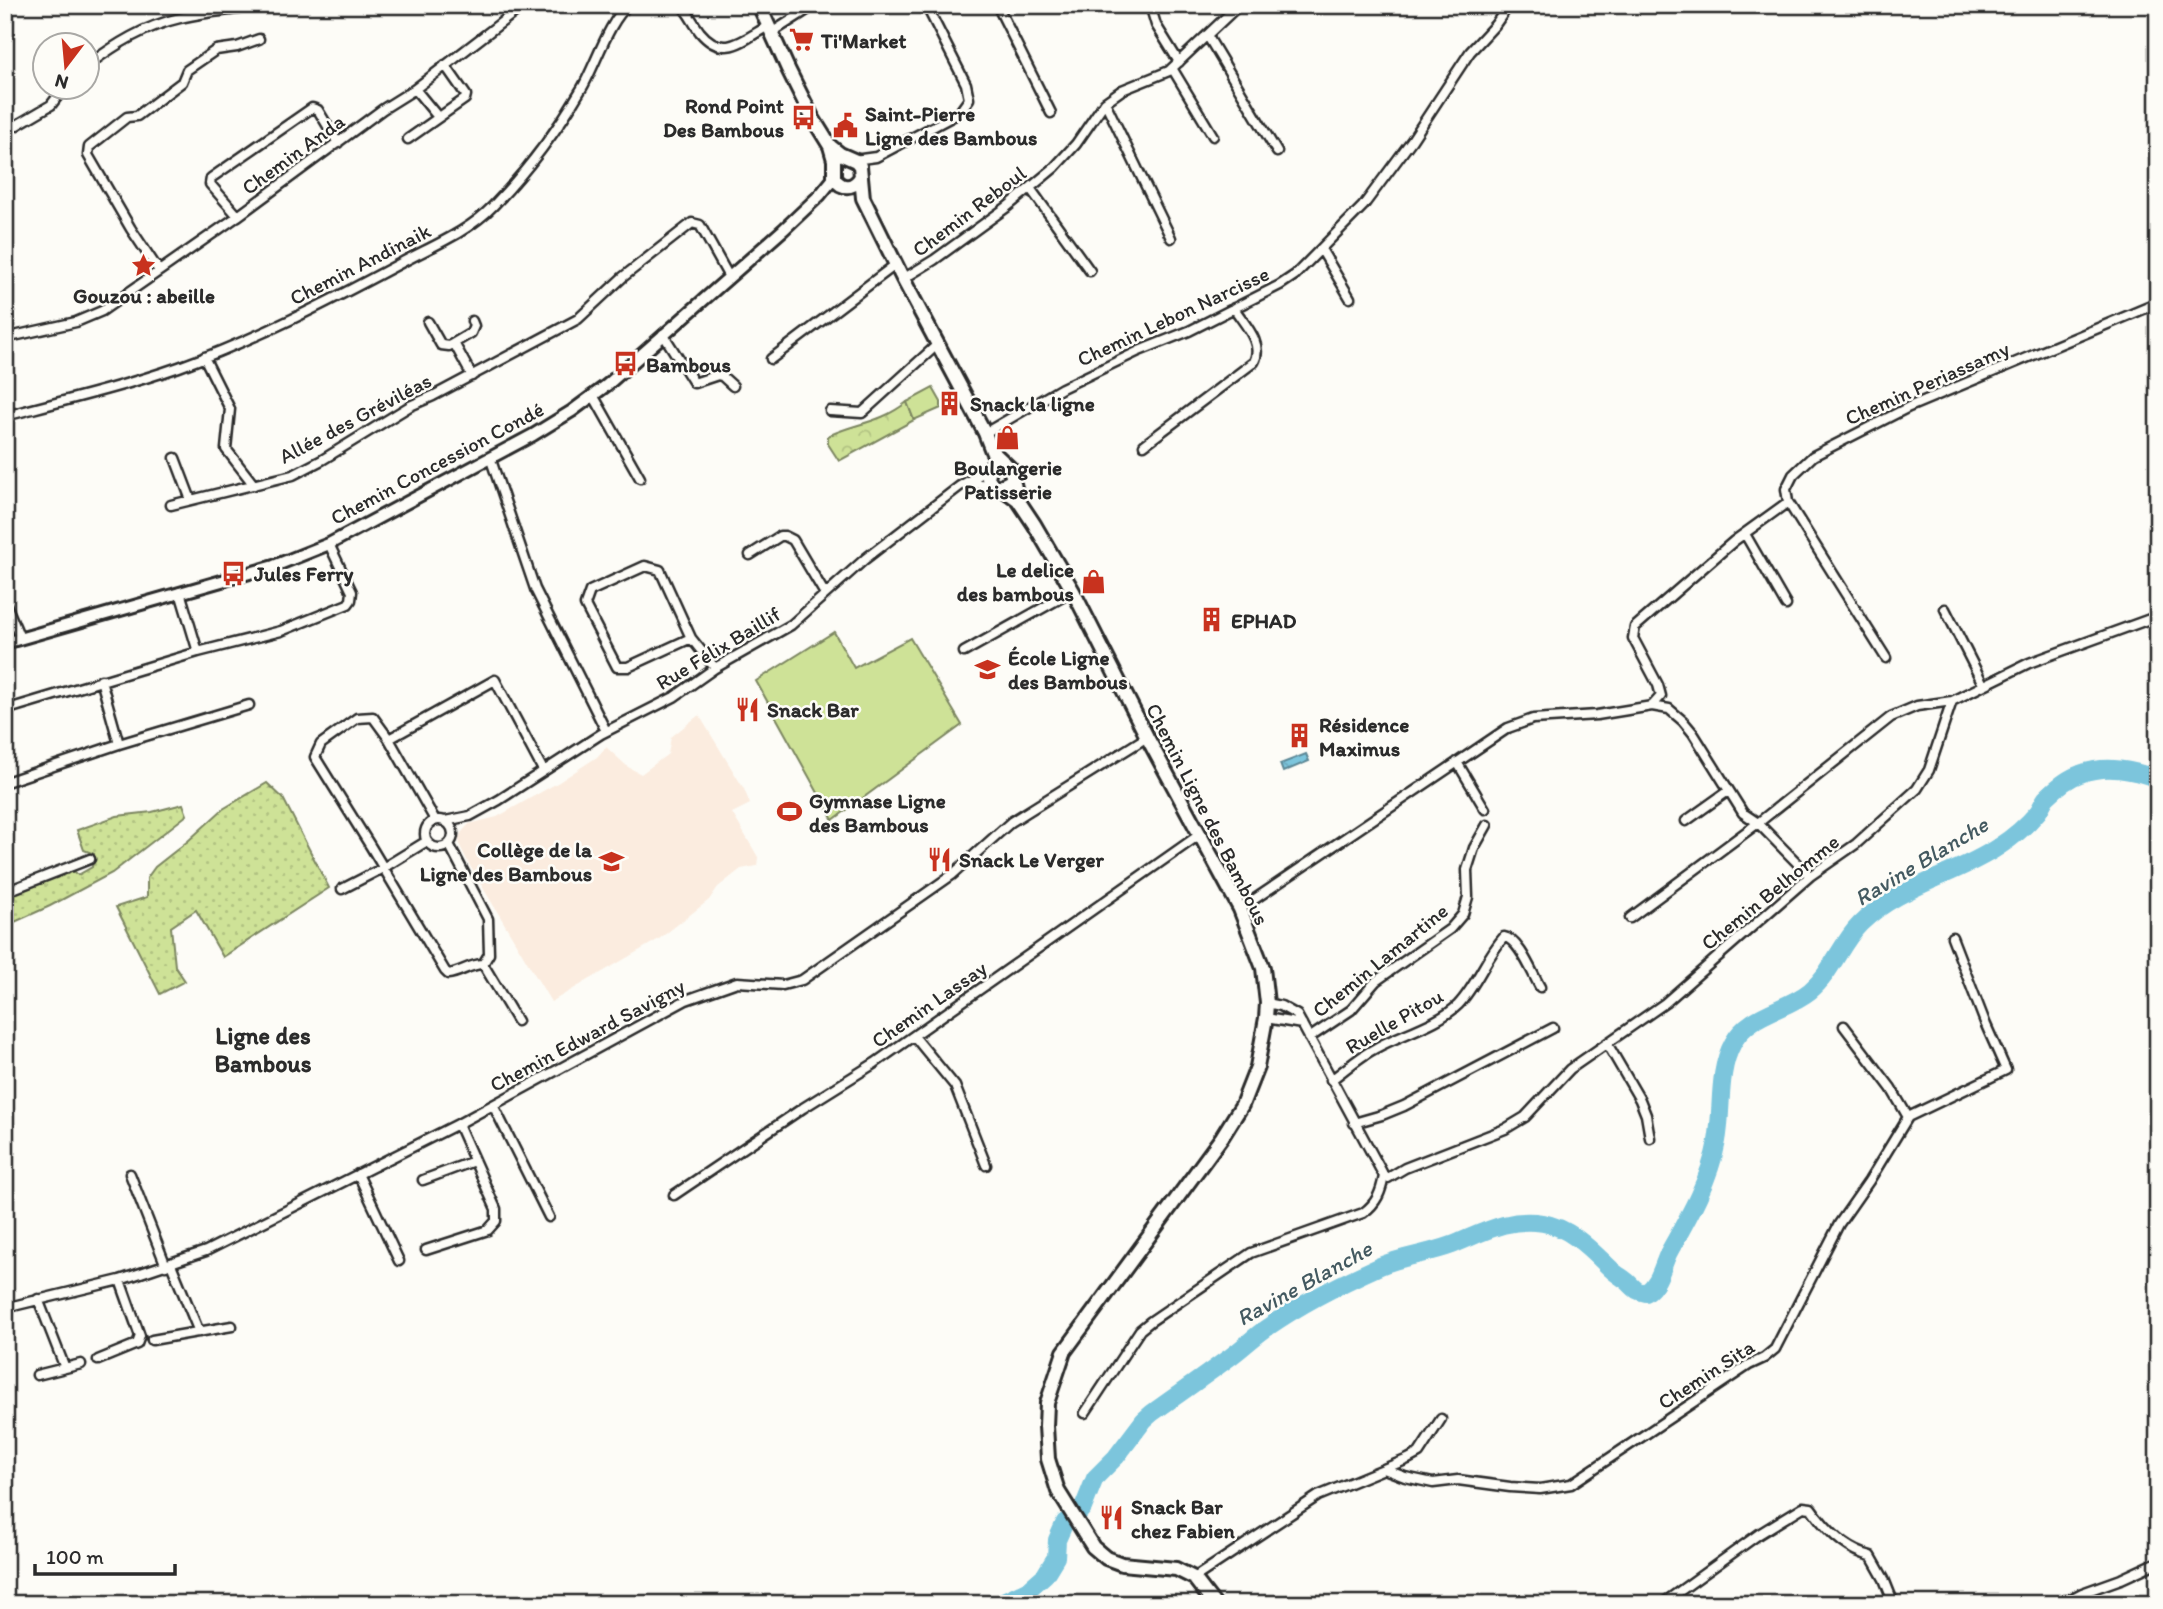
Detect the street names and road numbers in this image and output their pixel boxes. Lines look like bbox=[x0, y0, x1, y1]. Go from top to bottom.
street label: Chemin Anda bbox=[237, 108, 349, 200]
street label: Chemin Reboul bbox=[907, 160, 1031, 262]
street label: Chemin Andinaik bbox=[285, 218, 435, 310]
street label: Chemin Lebon Narcisse bbox=[1073, 261, 1273, 371]
street label: Chemin Periassamy bbox=[1841, 336, 2013, 430]
street label: Allée des Gréviléas bbox=[275, 367, 435, 469]
street label: Chemin Concession Condé bbox=[326, 396, 548, 530]
street label: Rue Félix Baillif bbox=[651, 601, 785, 695]
street label: Chemin Ligne des Bambous bbox=[1141, 699, 1275, 929]
street label: Chemin Belhomme bbox=[1696, 829, 1844, 955]
street label: Chemin Lamartine bbox=[1307, 898, 1453, 1022]
street label: Chemin Lassay bbox=[867, 955, 991, 1053]
street label: Chemin Edward Savigny bbox=[485, 973, 689, 1097]
street label: Ruelle Pitou bbox=[1341, 983, 1448, 1059]
street label: Chemin Sita bbox=[1653, 1334, 1759, 1414]

